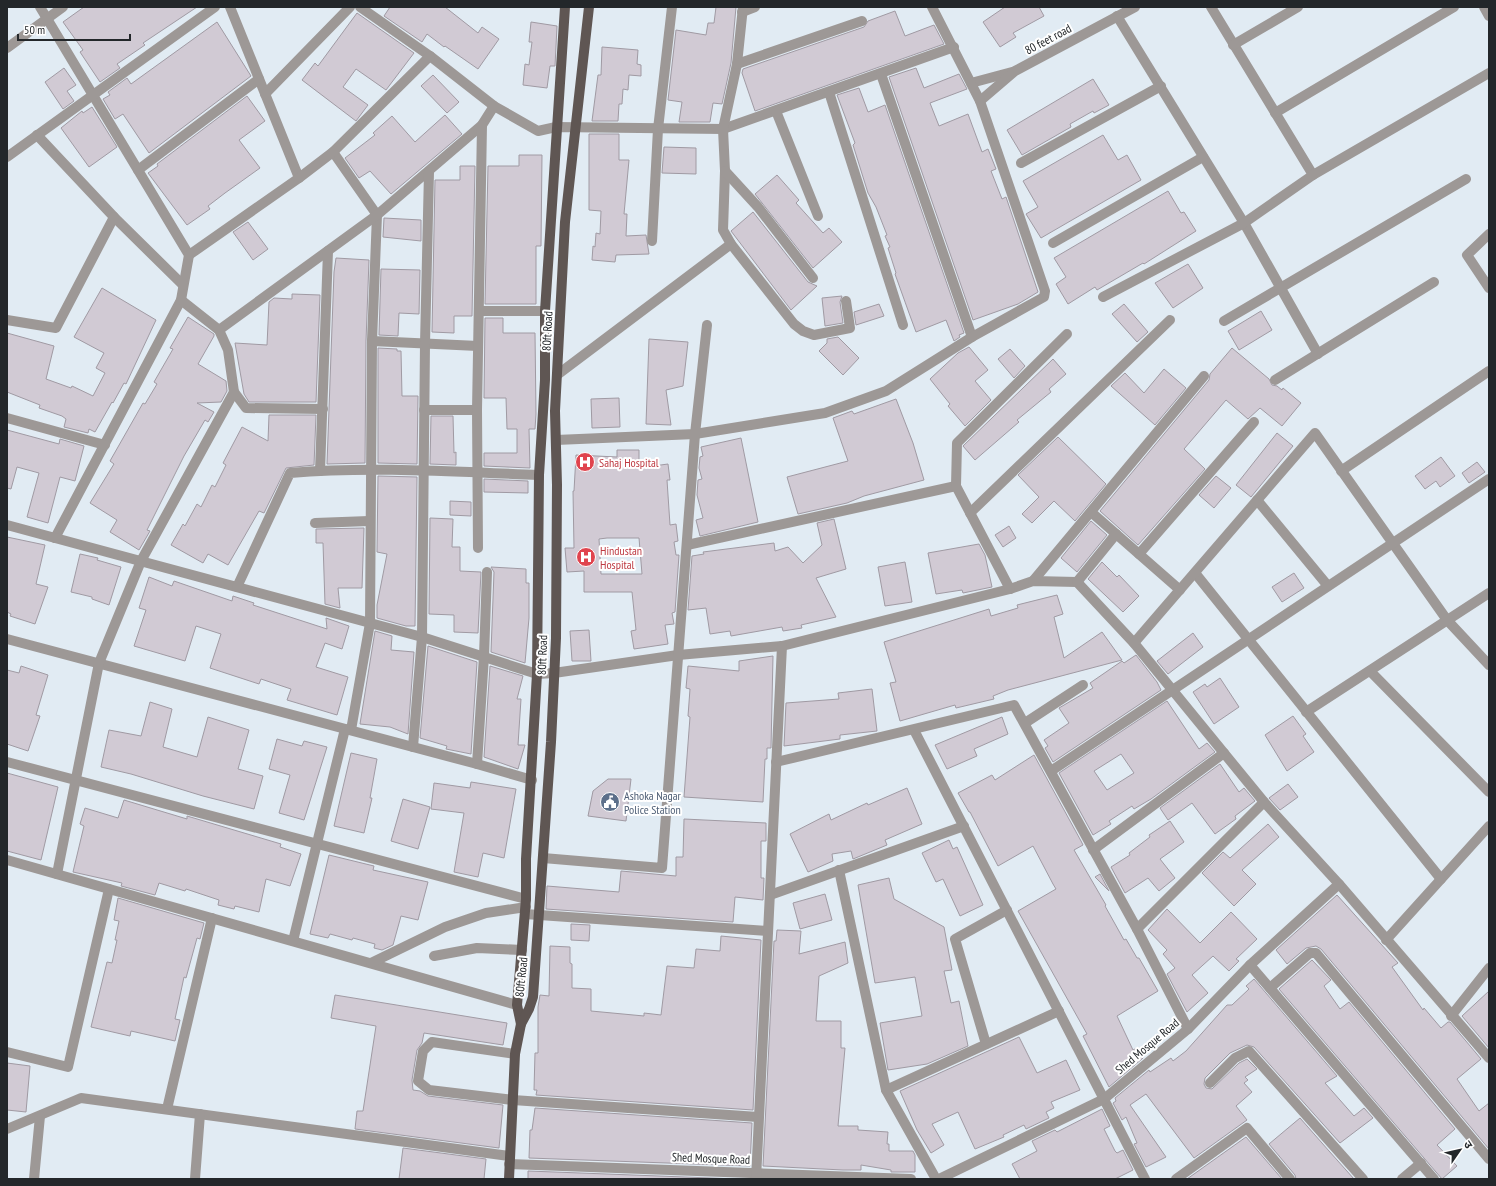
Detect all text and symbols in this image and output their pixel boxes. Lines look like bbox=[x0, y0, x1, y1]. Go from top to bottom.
scale bar bbox=[18, 16, 130, 42]
street label: 80 feet road bbox=[1022, 21, 1074, 57]
text: 50 m bbox=[24, 22, 45, 37]
street label: 80ft Road bbox=[538, 311, 556, 351]
hospital icon: Sahaj Hospital bbox=[574, 451, 596, 473]
place label: Sahaj Hospital bbox=[599, 455, 659, 470]
place label: Hindustan Hospital bbox=[600, 543, 642, 572]
hospital icon: Hindustan Hospital bbox=[575, 546, 597, 568]
street label: 80ft Road bbox=[534, 635, 550, 675]
place label: Ashoka Nagar Police Station bbox=[624, 788, 681, 817]
public building icon: Ashoka Nagar Police Station bbox=[599, 791, 621, 813]
street label: 80ft Road bbox=[511, 956, 531, 998]
street label: Shed Mosque Road bbox=[1112, 1015, 1182, 1077]
north arrow bbox=[1440, 1130, 1480, 1170]
text: उ bbox=[1461, 1138, 1476, 1151]
street label: Shed Mosque Road bbox=[672, 1149, 750, 1167]

